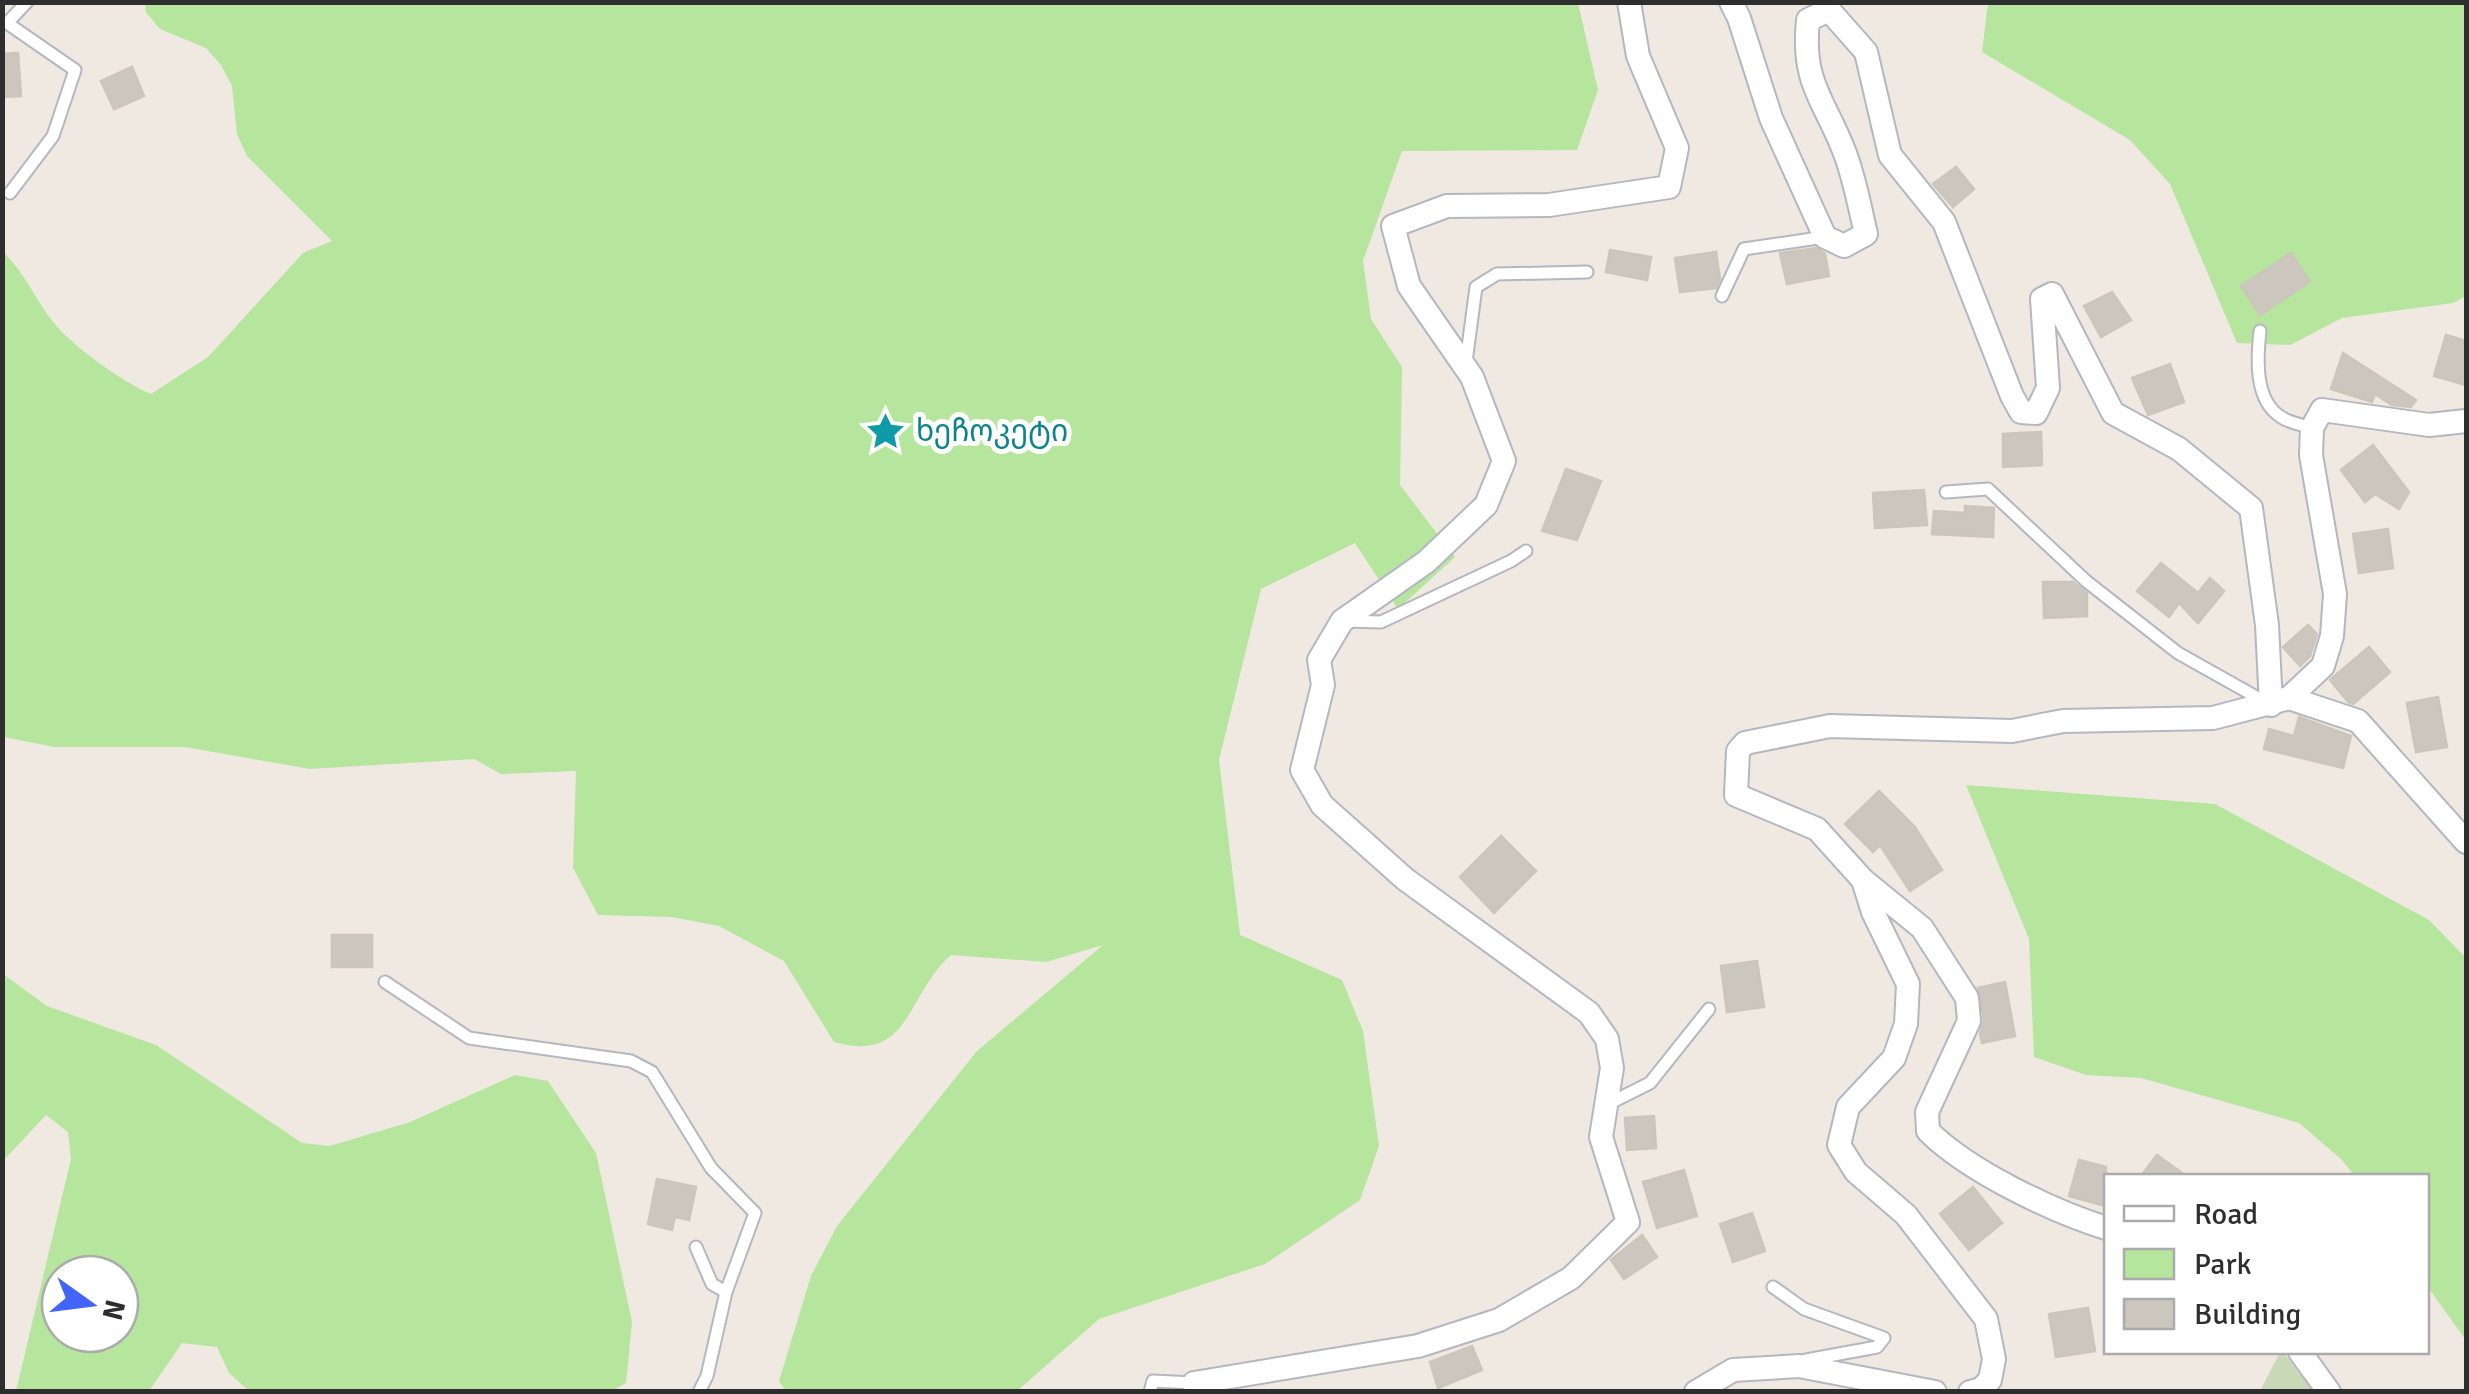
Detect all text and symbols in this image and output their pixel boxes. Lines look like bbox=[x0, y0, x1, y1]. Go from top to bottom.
place icon: ხეჩოკეტი bbox=[865, 410, 907, 452]
place label: ხეჩოკეტი bbox=[916, 413, 1068, 450]
legend bbox=[2104, 1174, 2429, 1354]
text: Road bbox=[2194, 1196, 2258, 1233]
text: Park bbox=[2194, 1246, 2252, 1283]
north arrow bbox=[40, 1254, 140, 1354]
text: N bbox=[94, 1296, 132, 1323]
text: Building bbox=[2194, 1296, 2301, 1333]

